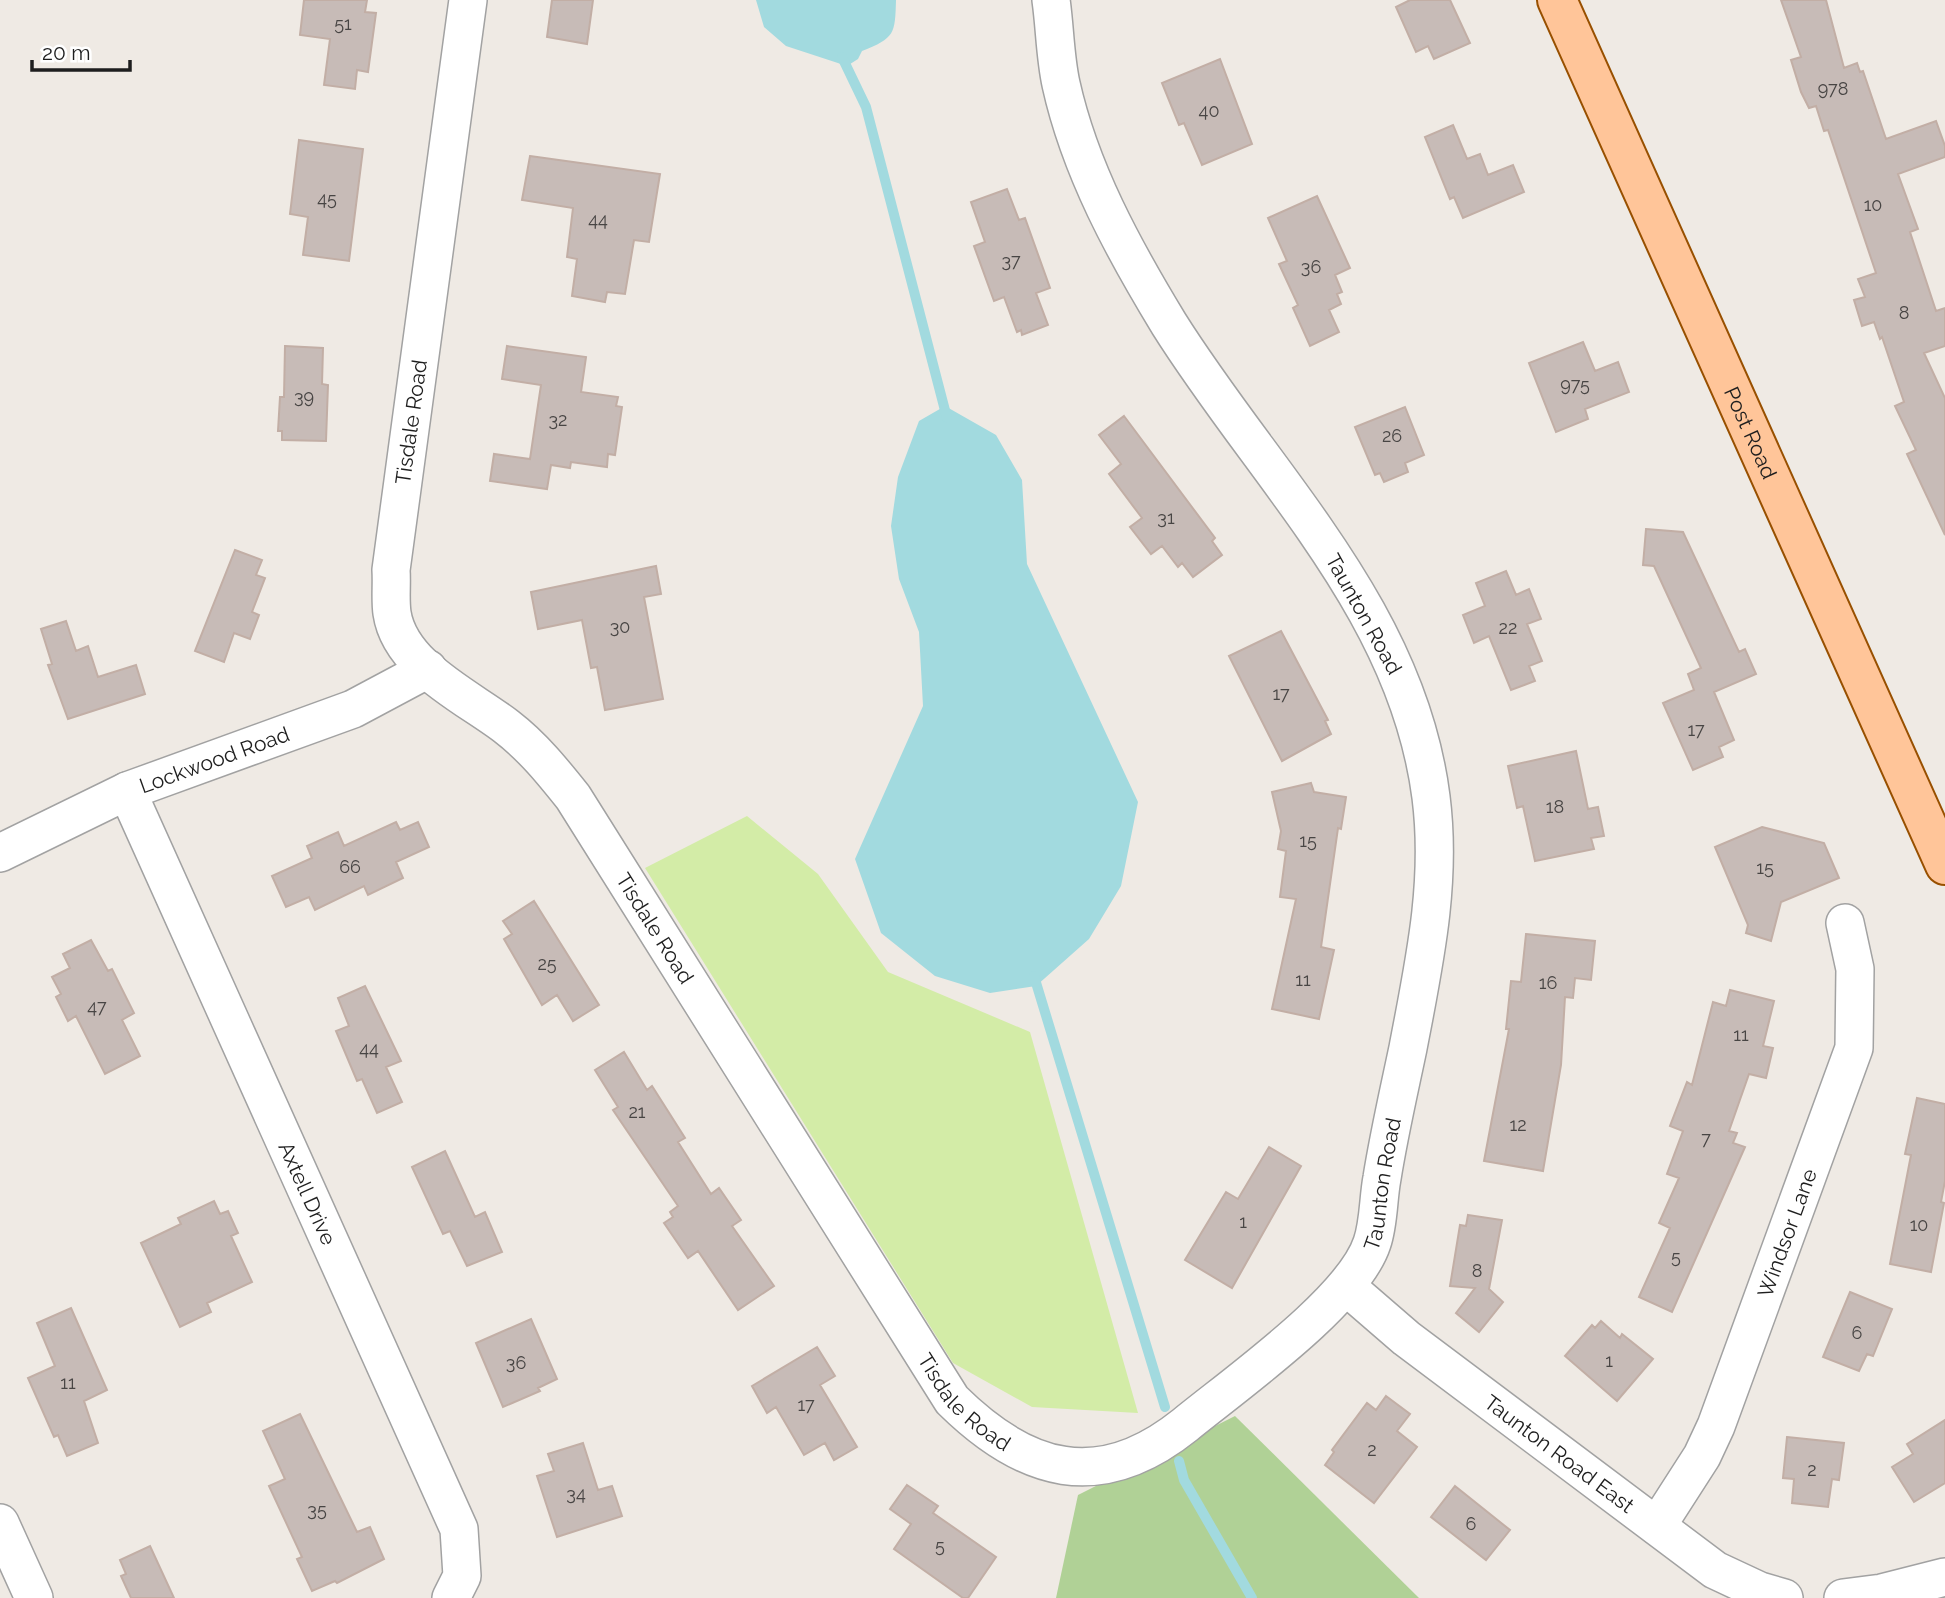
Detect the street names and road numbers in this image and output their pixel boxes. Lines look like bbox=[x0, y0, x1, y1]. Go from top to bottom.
street label: Tisdale Road bbox=[390, 358, 432, 486]
street label: Post Road bbox=[1719, 383, 1783, 482]
street label: Taunton Road bbox=[1321, 549, 1407, 679]
street label: Lockwood Road bbox=[136, 721, 293, 798]
street label: Tisdale Road bbox=[611, 868, 700, 988]
street label: Taunton Road bbox=[1358, 1115, 1405, 1254]
street label: Axtell Drive bbox=[274, 1138, 342, 1249]
street label: Windsor Lane bbox=[1752, 1165, 1821, 1301]
street label: Tisdale Road bbox=[913, 1348, 1015, 1456]
street label: Taunton Road East bbox=[1480, 1389, 1639, 1518]

